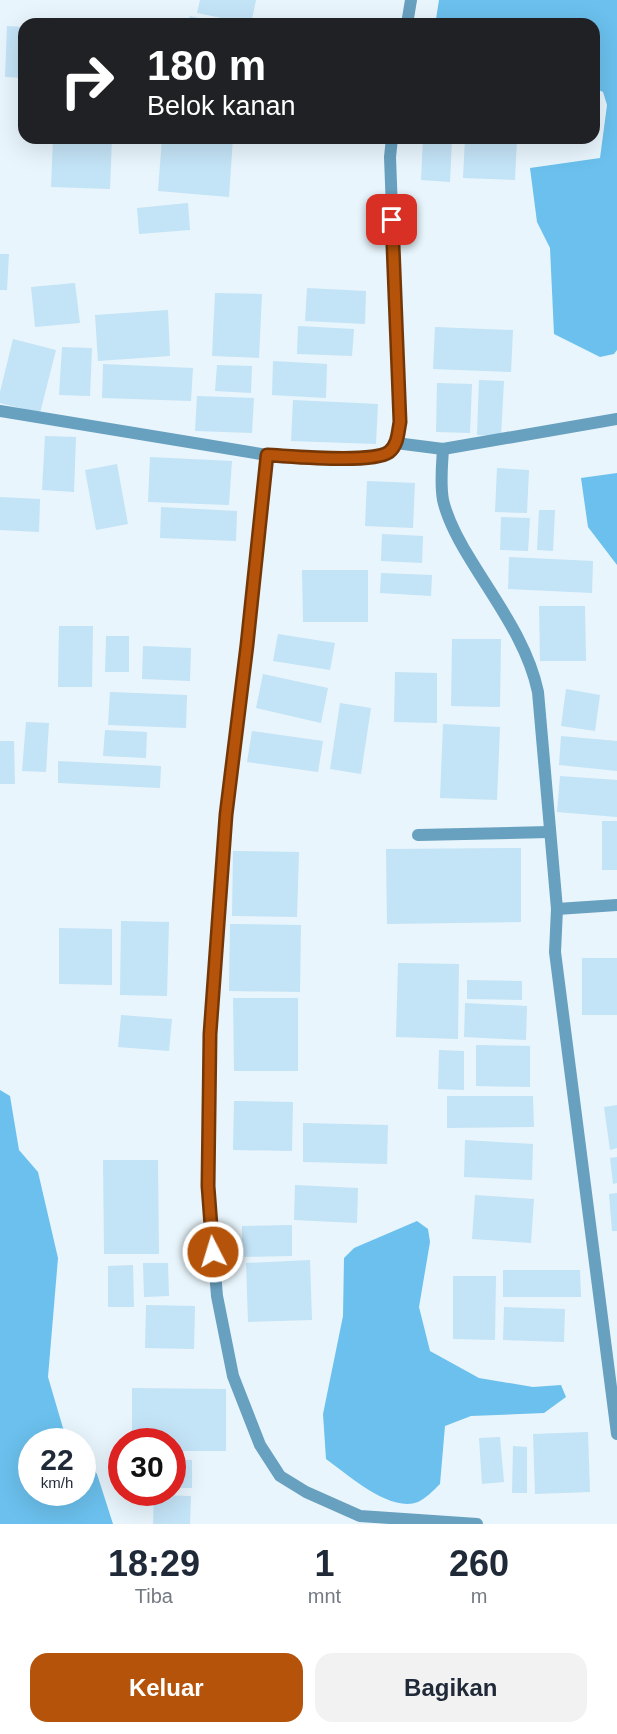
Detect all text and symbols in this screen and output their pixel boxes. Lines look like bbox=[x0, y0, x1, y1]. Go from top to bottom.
icon: right bbox=[48, 42, 126, 120]
text: 180 m bbox=[147, 42, 266, 89]
text: Belok kanan bbox=[147, 91, 296, 121]
pin bbox=[366, 194, 417, 245]
icon: arrive bbox=[375, 203, 408, 236]
position arrow bbox=[181, 1220, 245, 1284]
speed limit sign: 30 bbox=[108, 1428, 186, 1506]
text: 22 bbox=[40, 1443, 74, 1476]
text: km/h bbox=[41, 1474, 73, 1491]
text: 18:29 bbox=[108, 1543, 200, 1584]
text: 1 bbox=[314, 1543, 335, 1584]
text: 260 bbox=[449, 1543, 509, 1584]
text: Tiba bbox=[135, 1585, 173, 1607]
text: mnt bbox=[308, 1585, 341, 1607]
text: m bbox=[471, 1585, 487, 1607]
button: Keluar bbox=[30, 1653, 303, 1722]
button: Bagikan bbox=[315, 1653, 587, 1722]

